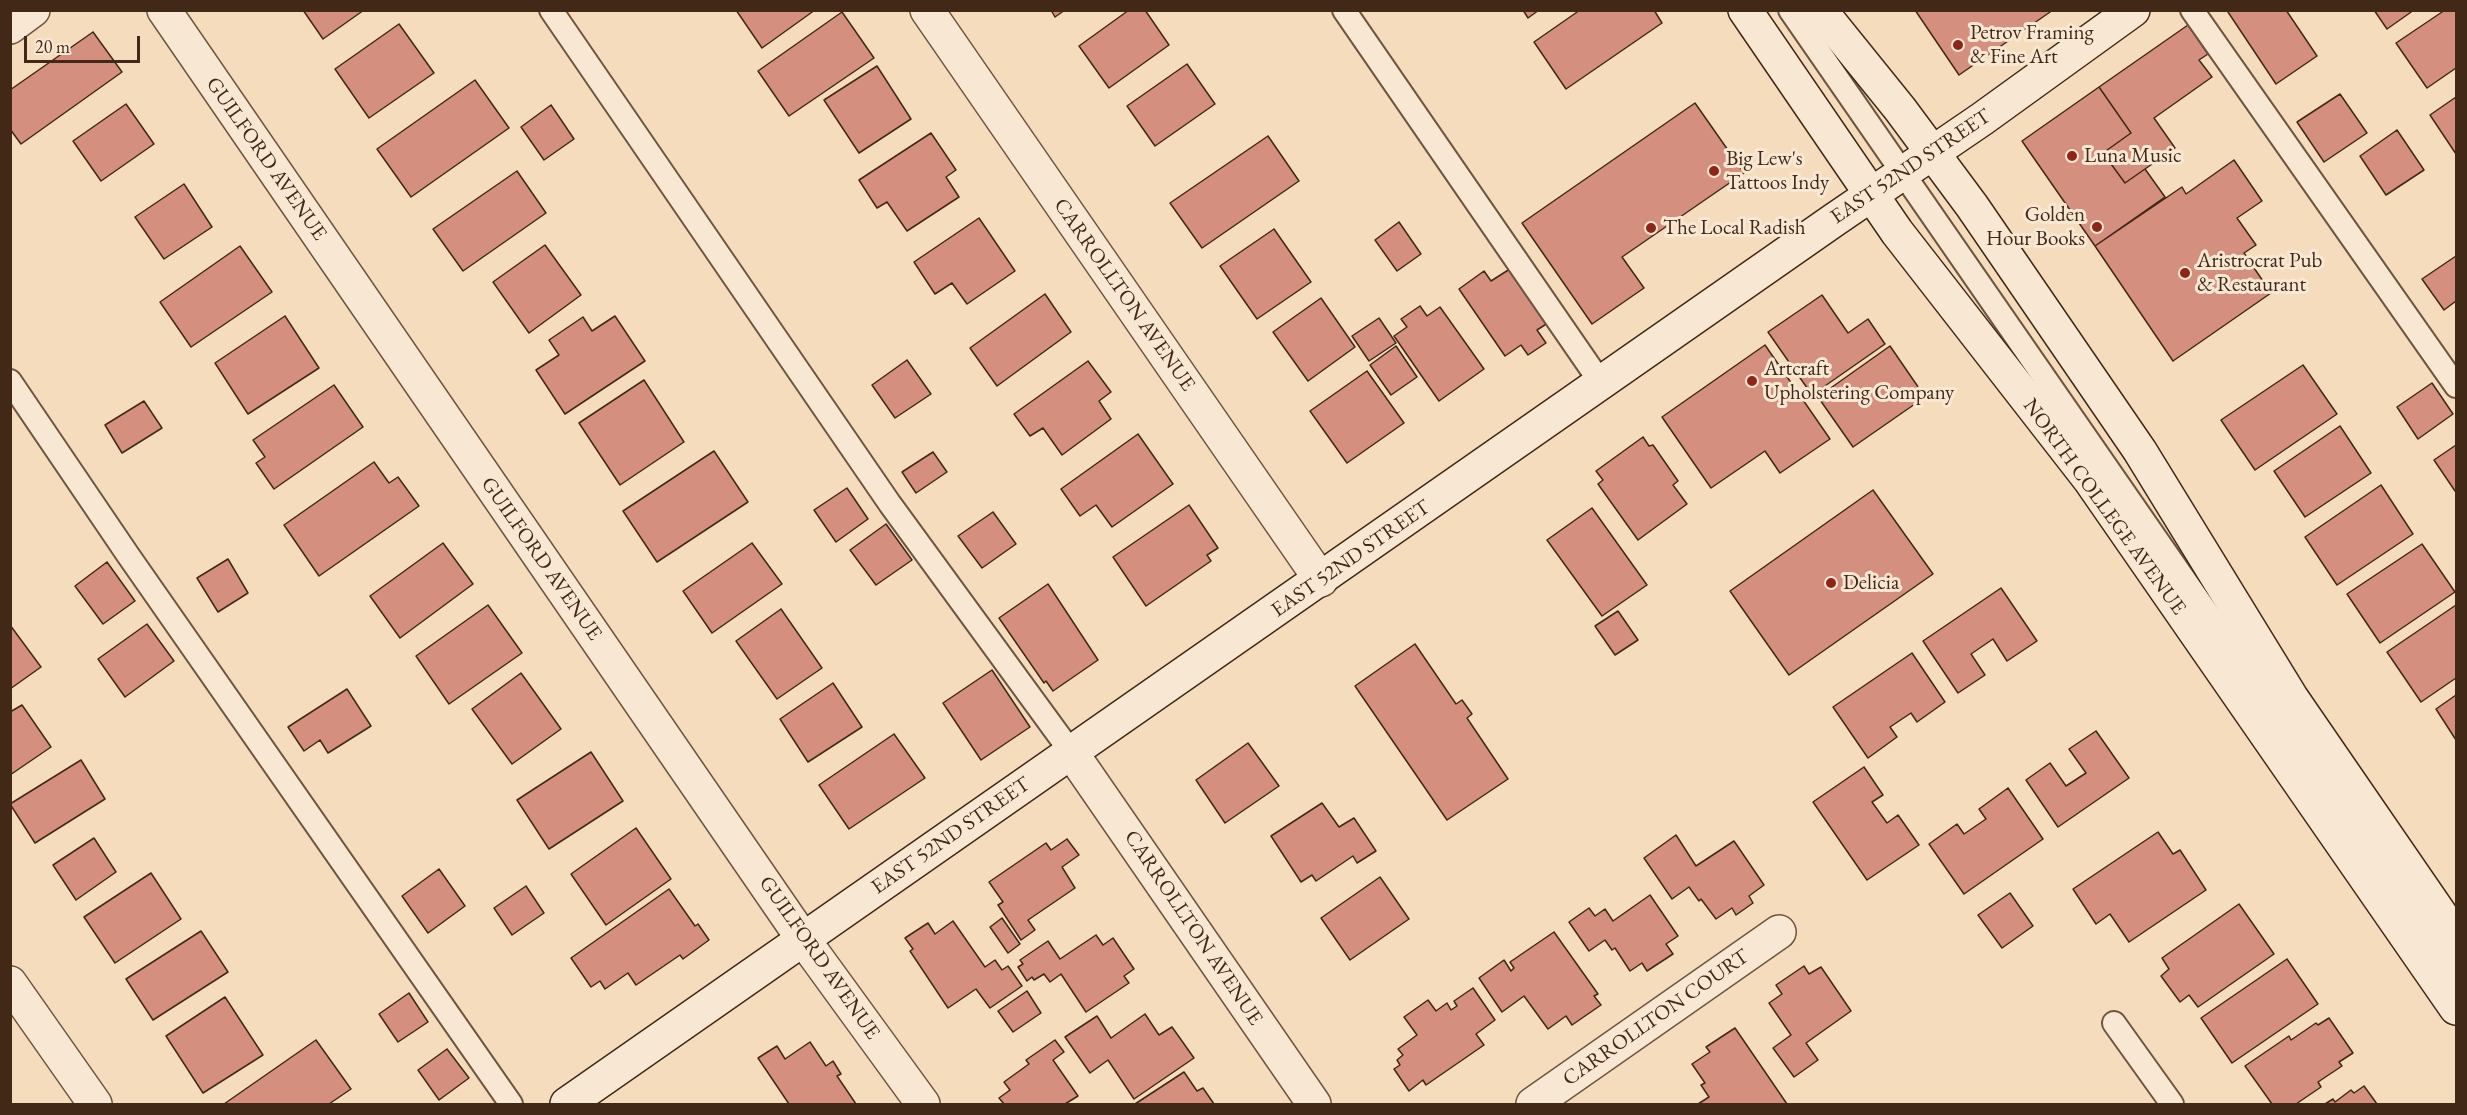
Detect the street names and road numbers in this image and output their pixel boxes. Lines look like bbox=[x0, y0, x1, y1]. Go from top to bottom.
street label: GUILFORD AVENUE bbox=[200, 73, 332, 245]
street label: EAST 52ND STREET bbox=[1826, 104, 1996, 230]
street label: CARROLLTON AVENUE bbox=[1048, 194, 1200, 396]
street label: NORTH COLLEGE AVENUE bbox=[2017, 394, 2191, 620]
street label: GUILFORD AVENUE bbox=[475, 473, 607, 645]
street label: EAST 52ND STREET bbox=[1267, 495, 1435, 623]
street label: EAST 52ND STREET bbox=[867, 772, 1035, 900]
street label: CARROLLTON AVENUE bbox=[1118, 826, 1268, 1030]
street label: GUILFORD AVENUE bbox=[753, 872, 885, 1044]
street label: CARROLLTON COURT bbox=[1558, 944, 1754, 1092]

